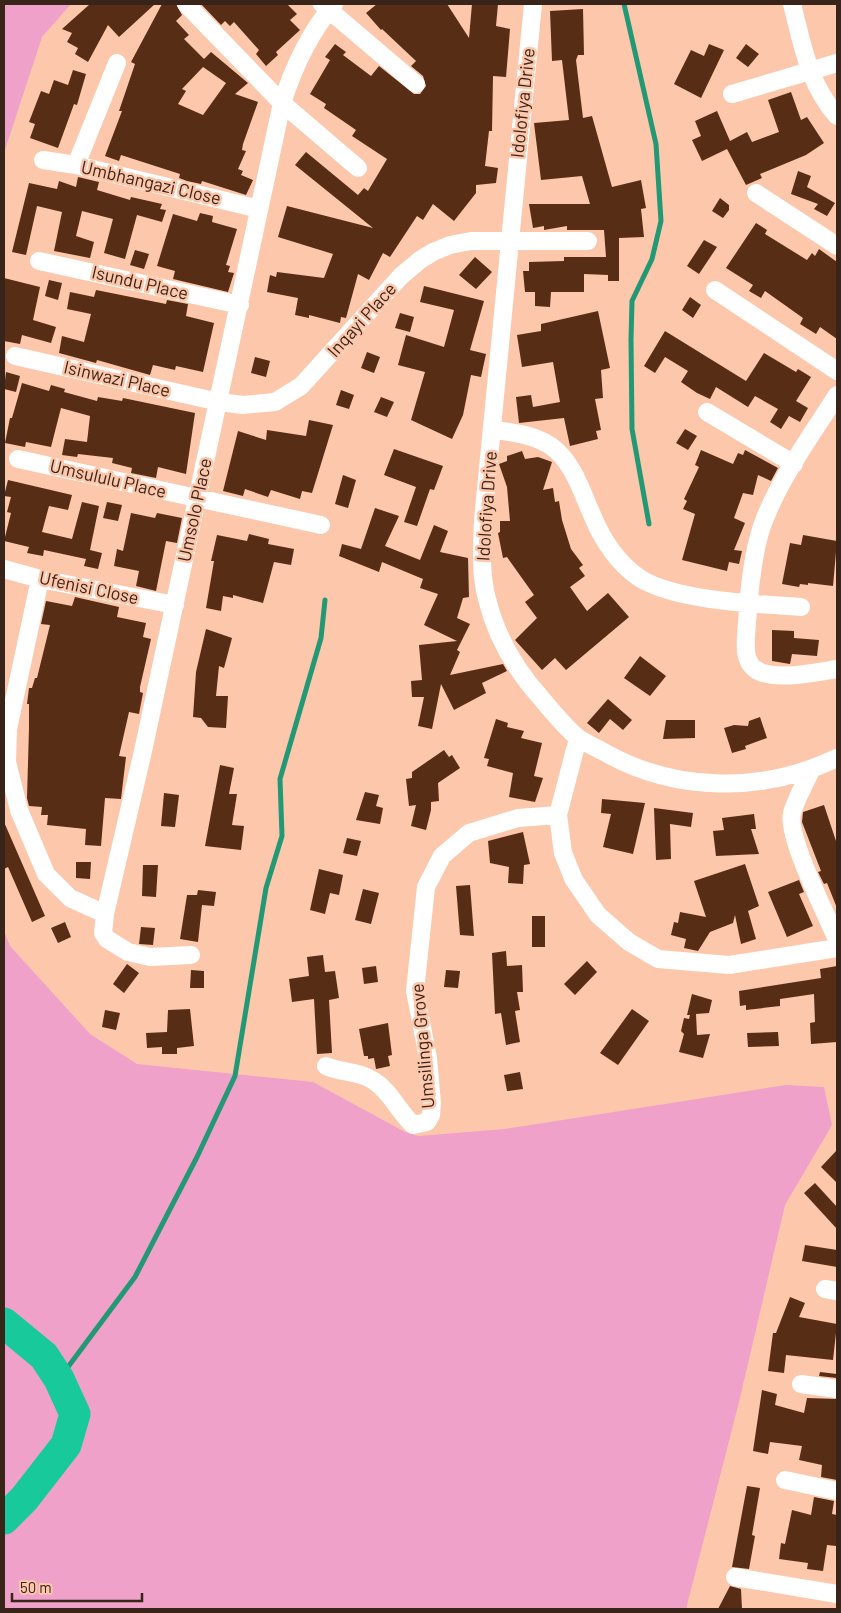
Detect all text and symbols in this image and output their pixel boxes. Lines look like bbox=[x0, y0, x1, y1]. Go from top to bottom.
street label: Idolofiya Drive bbox=[505, 47, 539, 159]
street label: Umbhangazi Close bbox=[79, 155, 223, 209]
street label: Isundu Place bbox=[90, 260, 191, 304]
street label: Inqayi Place bbox=[322, 277, 400, 361]
street label: Isinwazi Place bbox=[62, 355, 173, 401]
street label: Idolofiya Drive bbox=[471, 450, 501, 562]
street label: Umsululu Place bbox=[48, 454, 169, 502]
street label: Umsolo Place bbox=[172, 456, 216, 564]
street label: Ufenisi Close bbox=[37, 566, 141, 608]
street label: Umsilinga Grove bbox=[406, 983, 438, 1110]
scale bar bbox=[12, 1570, 142, 1602]
text: 50 m bbox=[20, 1578, 52, 1596]

